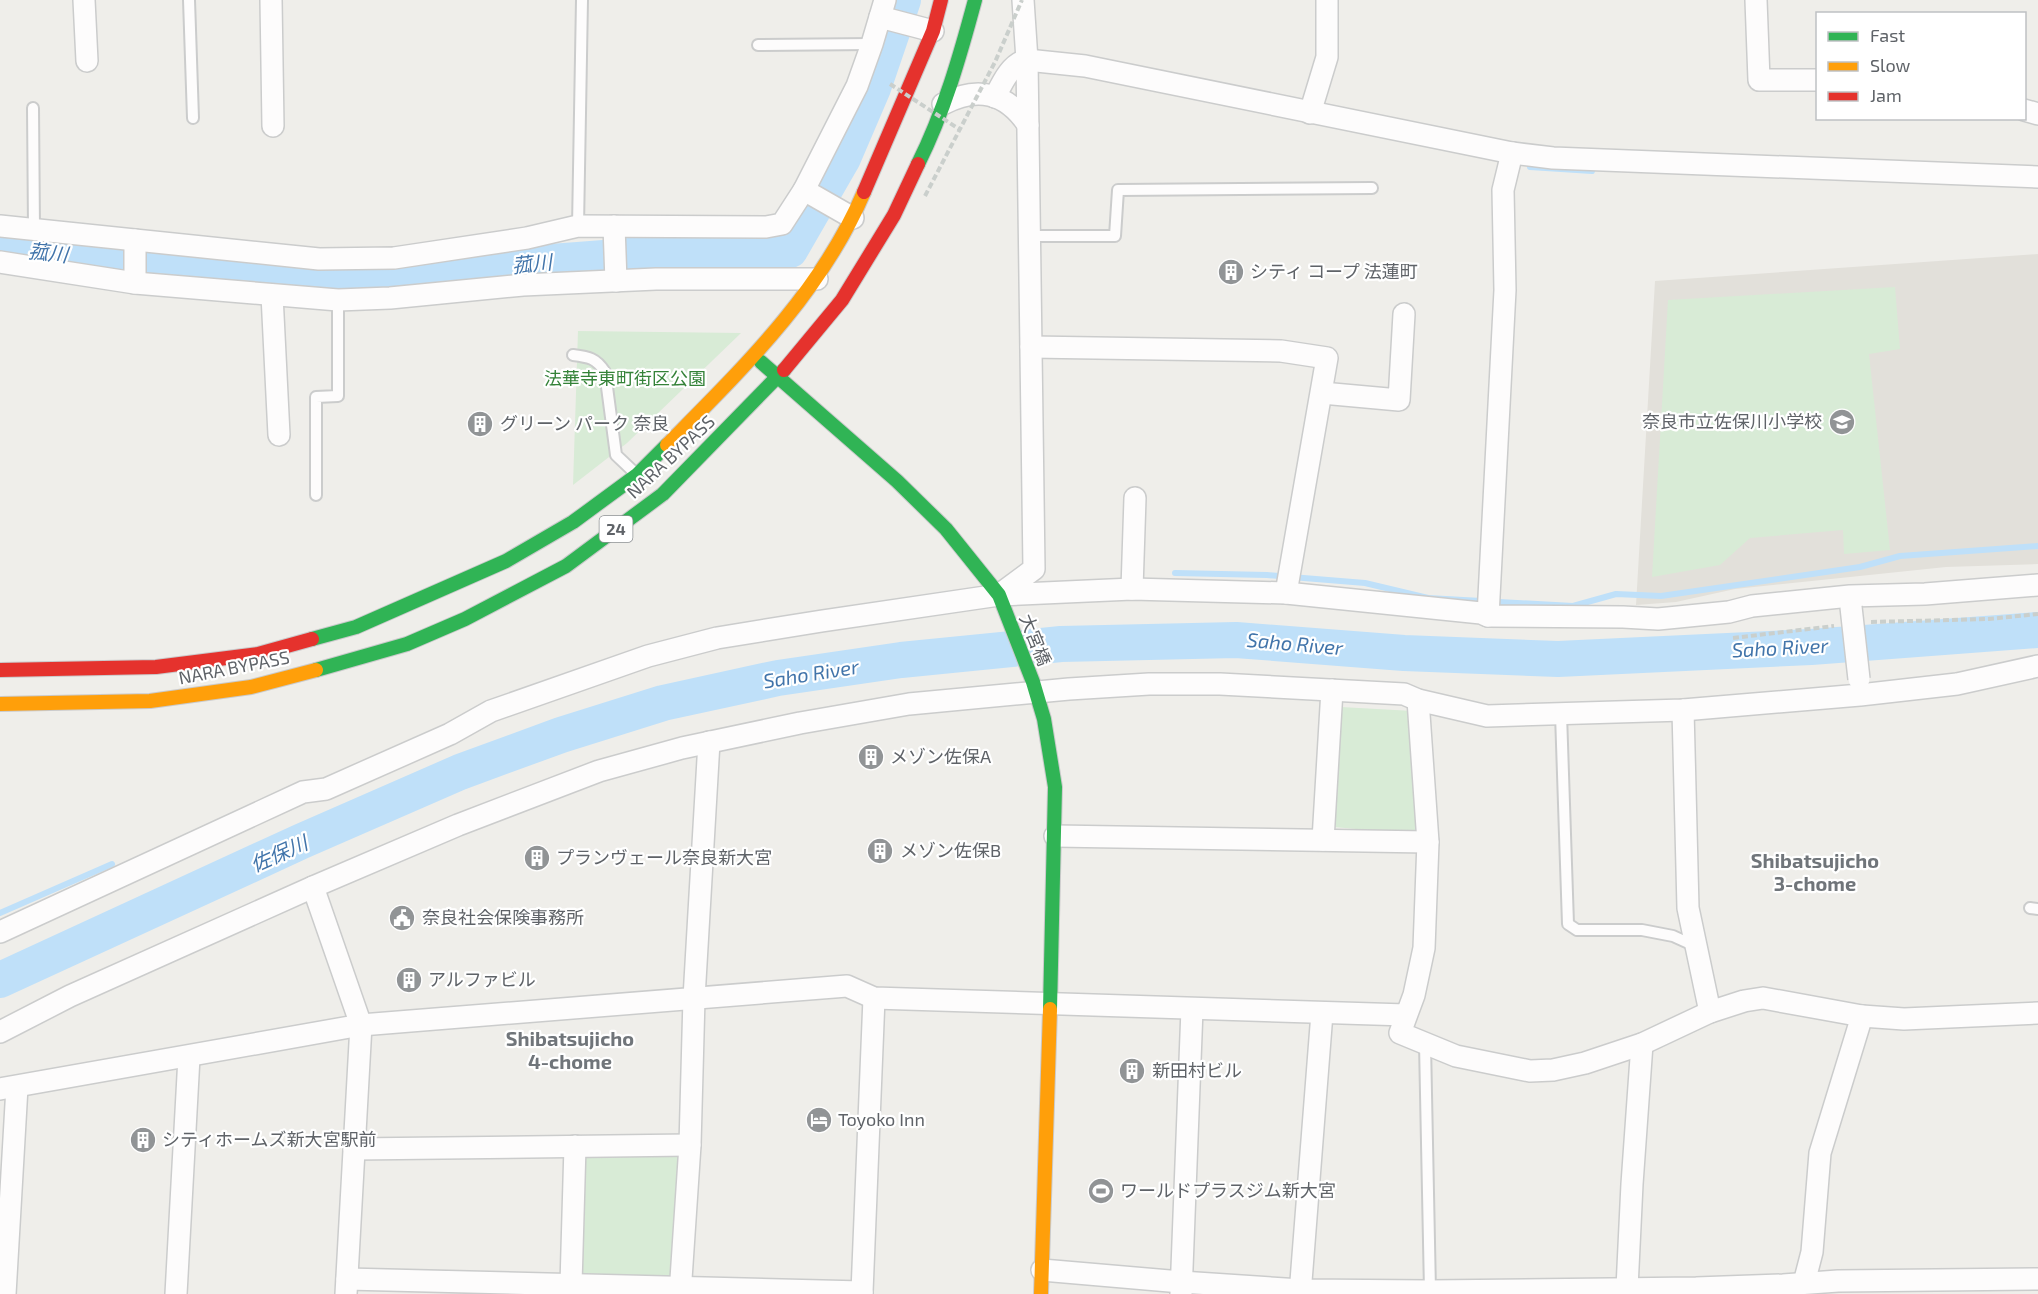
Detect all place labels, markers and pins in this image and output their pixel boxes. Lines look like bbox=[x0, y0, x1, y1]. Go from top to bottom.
building icon: シティ コープ 法蓮町 bbox=[1216, 257, 1246, 287]
place label: シティ コープ 法蓮町 bbox=[1250, 260, 1418, 282]
school or university icon: 奈良市立佐保川小学校 bbox=[1827, 407, 1857, 437]
building icon: グリーン パーク 奈良 bbox=[465, 409, 495, 439]
place label: 奈良市立佐保川小学校 bbox=[1642, 410, 1822, 432]
place label: グリーン パーク 奈良 bbox=[500, 412, 669, 434]
building icon: メゾン佐保A bbox=[856, 742, 886, 772]
place label: メゾン佐保A bbox=[890, 745, 992, 767]
building icon: メゾン佐保B bbox=[865, 836, 895, 866]
place label: メゾン佐保B bbox=[900, 839, 1001, 861]
building icon: プランヴェール奈良新大宮 bbox=[522, 843, 552, 873]
place label: プランヴェール奈良新大宮 bbox=[556, 846, 772, 868]
public building icon: 奈良社会保険事務所 bbox=[387, 903, 417, 933]
place label: 奈良社会保険事務所 bbox=[422, 906, 584, 928]
building icon: アルファビル bbox=[394, 965, 424, 995]
place label: アルファビル bbox=[428, 968, 536, 990]
building icon: 新田村ビル bbox=[1117, 1056, 1147, 1086]
place label: 新田村ビル bbox=[1152, 1059, 1242, 1081]
hotel icon: Toyoko Inn bbox=[804, 1105, 834, 1135]
place label: Toyoko Inn bbox=[838, 1108, 925, 1130]
building icon: シティホームズ新大宮駅前 bbox=[128, 1125, 158, 1155]
place label: シティホームズ新大宮駅前 bbox=[162, 1128, 376, 1150]
sports icon: ワールドプラスジム新大宮 bbox=[1086, 1176, 1116, 1206]
place label: ワールドプラスジム新大宮 bbox=[1120, 1179, 1336, 1201]

